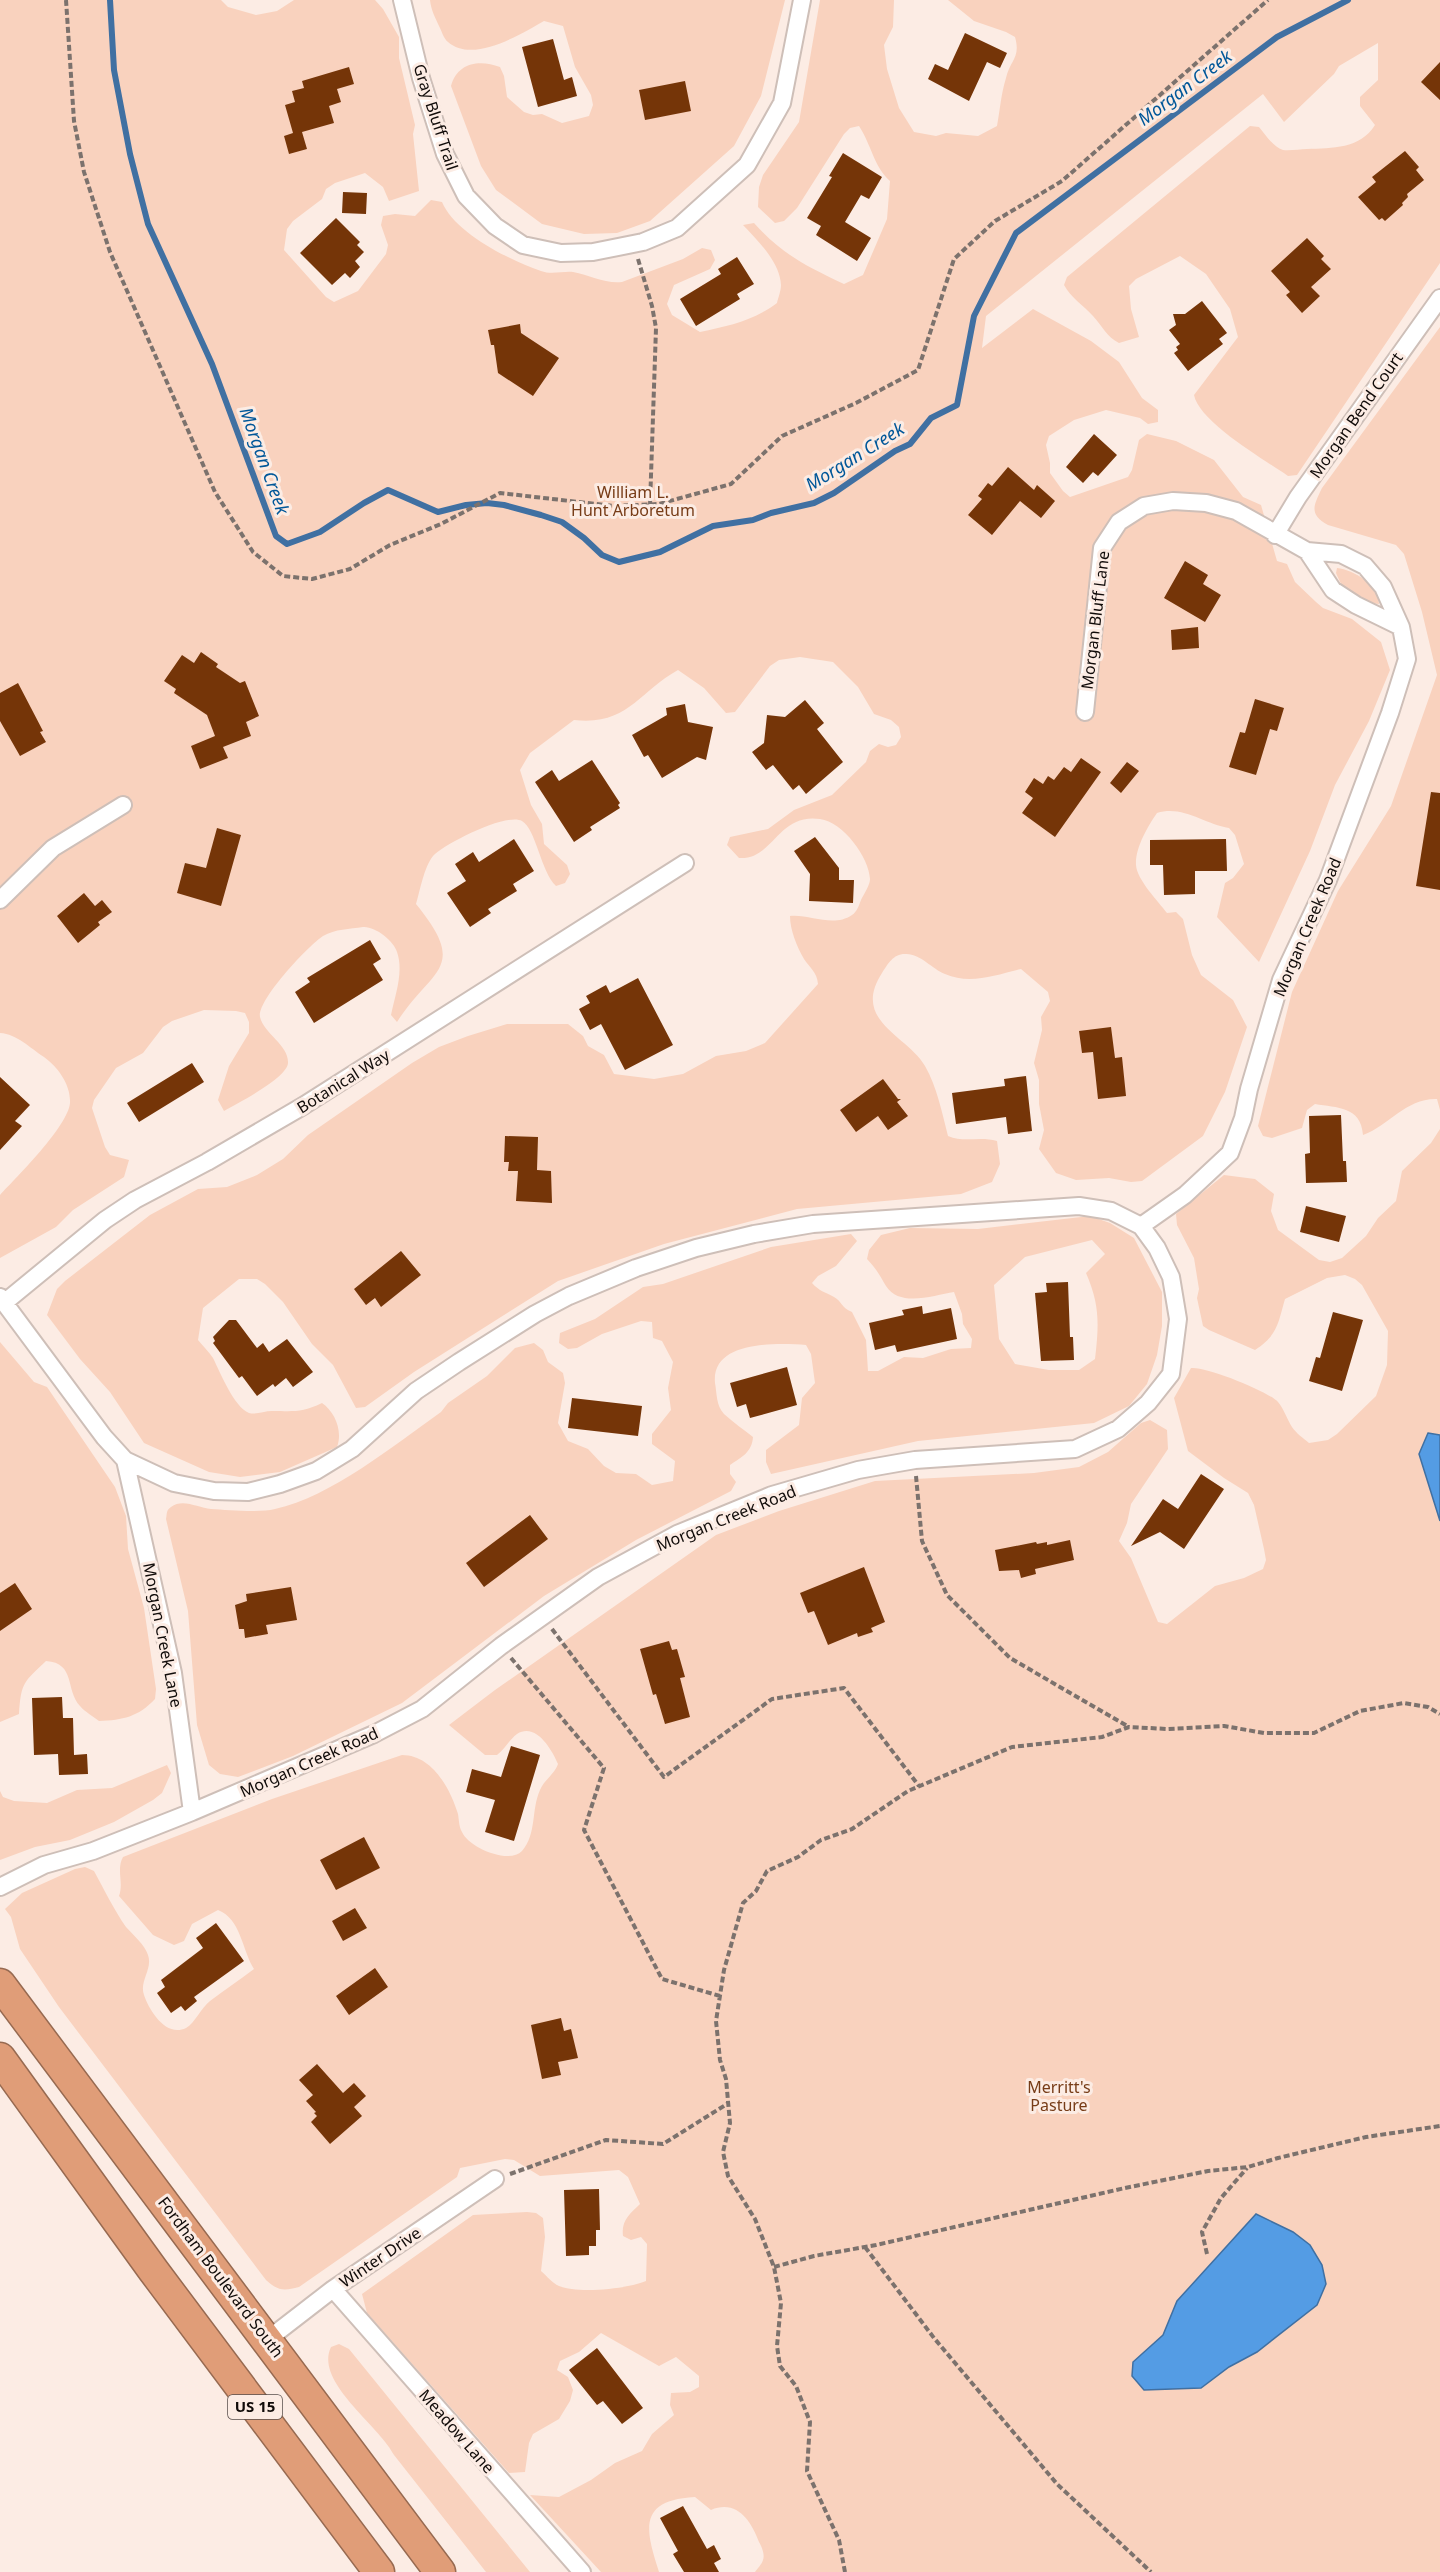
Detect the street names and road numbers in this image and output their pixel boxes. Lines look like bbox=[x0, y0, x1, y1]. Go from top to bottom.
street label: Gray Bluff Trail bbox=[408, 61, 464, 173]
street label: Morgan Bend Court bbox=[1304, 348, 1408, 482]
street label: Morgan Bluff Lane bbox=[1076, 549, 1114, 691]
street label: Morgan Creek Road bbox=[1268, 854, 1346, 1000]
street label: Botanical Way bbox=[292, 1043, 394, 1118]
street label: Morgan Creek Road bbox=[653, 1480, 799, 1556]
street label: Morgan Creek Lane bbox=[138, 1561, 188, 1709]
street label: Morgan Creek Road bbox=[236, 1722, 382, 1802]
street label: Fordham Boulevard South bbox=[153, 2192, 289, 2362]
street label: Winter Drive bbox=[335, 2222, 425, 2292]
street label: Meadow Lane bbox=[414, 2384, 500, 2478]
road number: US 15 bbox=[228, 2395, 282, 2419]

